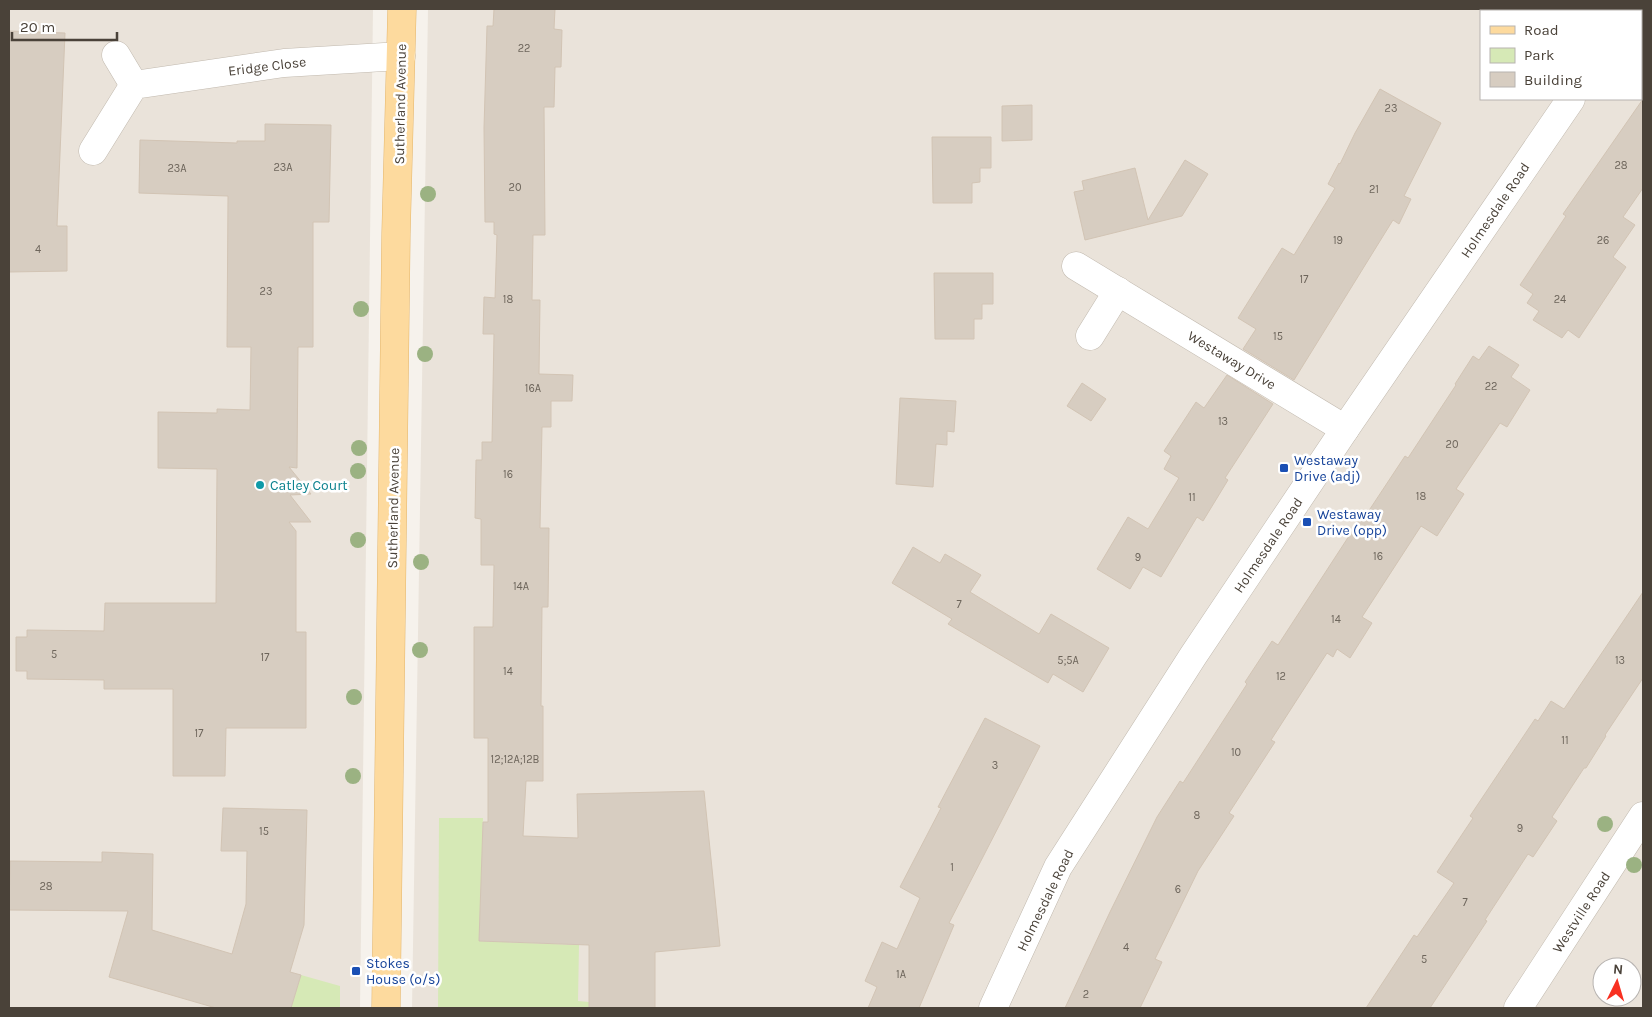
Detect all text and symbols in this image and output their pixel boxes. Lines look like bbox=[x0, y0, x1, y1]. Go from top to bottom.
scale bar bbox=[12, 10, 118, 42]
legend bbox=[1480, 10, 1642, 100]
text: 20 m bbox=[20, 18, 55, 36]
text: Road bbox=[1524, 21, 1559, 39]
house number: 22 bbox=[518, 42, 530, 55]
street label: Sutherland Avenue bbox=[391, 44, 410, 164]
text: Park bbox=[1524, 46, 1554, 64]
street label: Eridge Close bbox=[227, 53, 307, 80]
text: Building bbox=[1524, 71, 1582, 89]
house number: 23 bbox=[1385, 102, 1397, 115]
street label: Holmesdale Road bbox=[1457, 159, 1534, 261]
house number: 28 bbox=[1614, 159, 1628, 172]
house number: 23A bbox=[273, 161, 293, 174]
house number: 23A bbox=[167, 162, 187, 175]
house number: 20 bbox=[509, 181, 521, 194]
house number: 21 bbox=[1369, 183, 1379, 196]
house number: 19 bbox=[1333, 234, 1343, 247]
house number: 26 bbox=[1597, 234, 1609, 247]
house number: 4 bbox=[35, 243, 41, 256]
house number: 17 bbox=[1300, 273, 1308, 286]
house number: 23 bbox=[260, 285, 272, 298]
house number: 18 bbox=[503, 293, 513, 306]
house number: 24 bbox=[1554, 293, 1566, 306]
street label: Westaway Drive bbox=[1185, 327, 1279, 393]
house number: 15 bbox=[1273, 330, 1283, 343]
house number: 22 bbox=[1485, 380, 1497, 393]
house number: 16A bbox=[525, 382, 542, 395]
house number: 13 bbox=[1218, 415, 1228, 428]
house number: 20 bbox=[1446, 438, 1458, 451]
street label: Sutherland Avenue bbox=[384, 448, 403, 568]
place label: Westaway Drive (adj) bbox=[1294, 452, 1360, 485]
marker: Westaway Drive (adj) bbox=[1278, 462, 1290, 474]
house number: 16 bbox=[503, 468, 513, 481]
place label: Catley Court bbox=[270, 477, 348, 494]
marker: Catley Court bbox=[254, 479, 266, 491]
house number: 18 bbox=[1416, 490, 1426, 503]
house number: 11 bbox=[1188, 491, 1196, 504]
street label: Holmesdale Road bbox=[1230, 494, 1307, 596]
place label: Westaway Drive (opp) bbox=[1317, 506, 1387, 539]
marker: Westaway Drive (opp) bbox=[1301, 516, 1313, 528]
house number: 16 bbox=[1373, 550, 1383, 563]
house number: 9 bbox=[1135, 551, 1141, 564]
house number: 14A bbox=[513, 580, 530, 593]
house number: 7 bbox=[956, 598, 962, 611]
house number: 14 bbox=[1331, 613, 1341, 626]
house number: 5 bbox=[51, 648, 57, 661]
house number: 17 bbox=[261, 651, 269, 664]
house number: 5;5A bbox=[1057, 654, 1079, 667]
house number: 13 bbox=[1615, 654, 1625, 667]
house number: 14 bbox=[503, 665, 513, 678]
house number: 12 bbox=[1276, 670, 1286, 683]
house number: 17 bbox=[195, 727, 203, 740]
house number: 11 bbox=[1561, 734, 1569, 747]
house number: 10 bbox=[1231, 746, 1241, 759]
house number: 12;12A;12B bbox=[491, 753, 540, 766]
house number: 3 bbox=[992, 759, 998, 772]
house number: 8 bbox=[1194, 809, 1201, 822]
house number: 9 bbox=[1517, 822, 1523, 835]
house number: 15 bbox=[259, 825, 269, 838]
street label: Holmesdale Road bbox=[1013, 846, 1077, 954]
house number: 1 bbox=[950, 861, 954, 874]
street label: Westville Road bbox=[1549, 868, 1614, 956]
house number: 28 bbox=[39, 880, 53, 893]
house number: 6 bbox=[1175, 883, 1181, 896]
house number: 7 bbox=[1462, 896, 1468, 909]
house number: 4 bbox=[1123, 941, 1129, 954]
house number: 5 bbox=[1421, 953, 1427, 966]
place label: Stokes House (o/s) bbox=[366, 955, 440, 988]
north arrow bbox=[1592, 957, 1642, 1007]
text: N bbox=[1612, 961, 1624, 978]
marker: Stokes House (o/s) bbox=[350, 965, 362, 977]
house number: 1A bbox=[896, 968, 907, 981]
house number: 2 bbox=[1083, 988, 1089, 1001]

